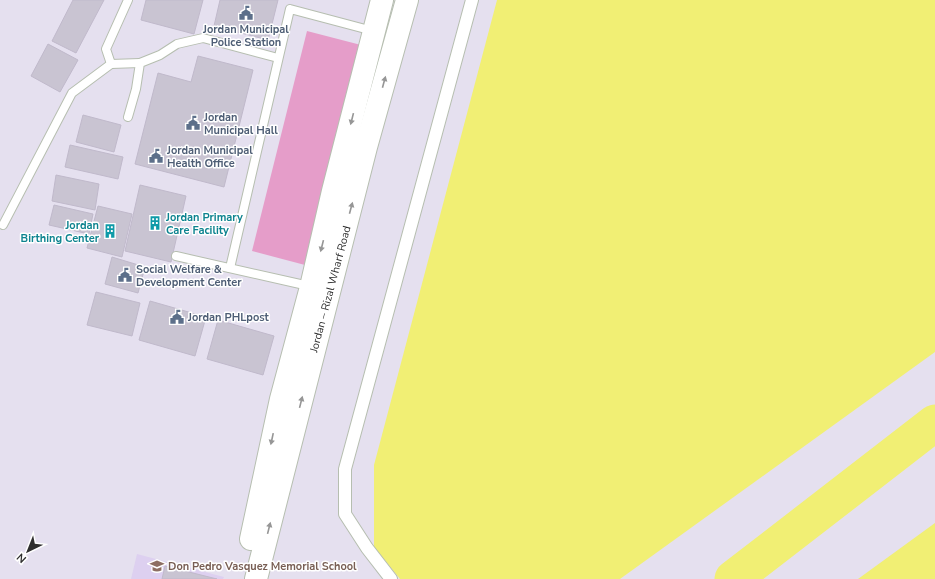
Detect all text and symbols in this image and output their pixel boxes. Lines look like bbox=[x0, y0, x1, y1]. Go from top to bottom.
public building icon: Jordan Municipal Police Station bbox=[238, 5, 254, 21]
place label: Jordan Municipal Police Station bbox=[202, 22, 289, 50]
one-way arrow bbox=[381, 76, 387, 88]
place label: Jordan Municipal Hall bbox=[203, 110, 278, 138]
one-way arrow bbox=[349, 113, 355, 125]
public building icon: Jordan Municipal Hall bbox=[185, 115, 201, 131]
place label: Jordan Municipal Health Office bbox=[166, 143, 253, 171]
public building icon: Jordan Municipal Health Office bbox=[148, 148, 164, 164]
one-way arrow bbox=[349, 202, 355, 214]
place label: Jordan Primary Care Facility bbox=[165, 210, 243, 238]
building icon: Jordan Primary Care Facility bbox=[147, 215, 163, 231]
place label: Jordan Birthing Center bbox=[21, 218, 100, 246]
building icon: Jordan Birthing Center bbox=[102, 223, 118, 239]
street label: Jordan – Rizal Wharf Road bbox=[306, 224, 355, 355]
one-way arrow bbox=[318, 239, 324, 252]
place label: Social Welfare & Development Center bbox=[136, 262, 242, 290]
public building icon: Social Welfare & Development Center bbox=[117, 267, 133, 283]
public building icon: Jordan PHLpost bbox=[169, 309, 185, 325]
place label: Jordan PHLpost bbox=[187, 310, 270, 325]
one-way arrow bbox=[298, 395, 304, 408]
one-way arrow bbox=[269, 433, 275, 446]
one-way arrow bbox=[266, 521, 272, 534]
north arrow bbox=[8, 531, 48, 571]
text: N bbox=[13, 550, 30, 566]
school or university icon: Don Pedro Vasquez Memorial School bbox=[149, 558, 165, 574]
place label: Don Pedro Vasquez Memorial School bbox=[168, 559, 357, 574]

